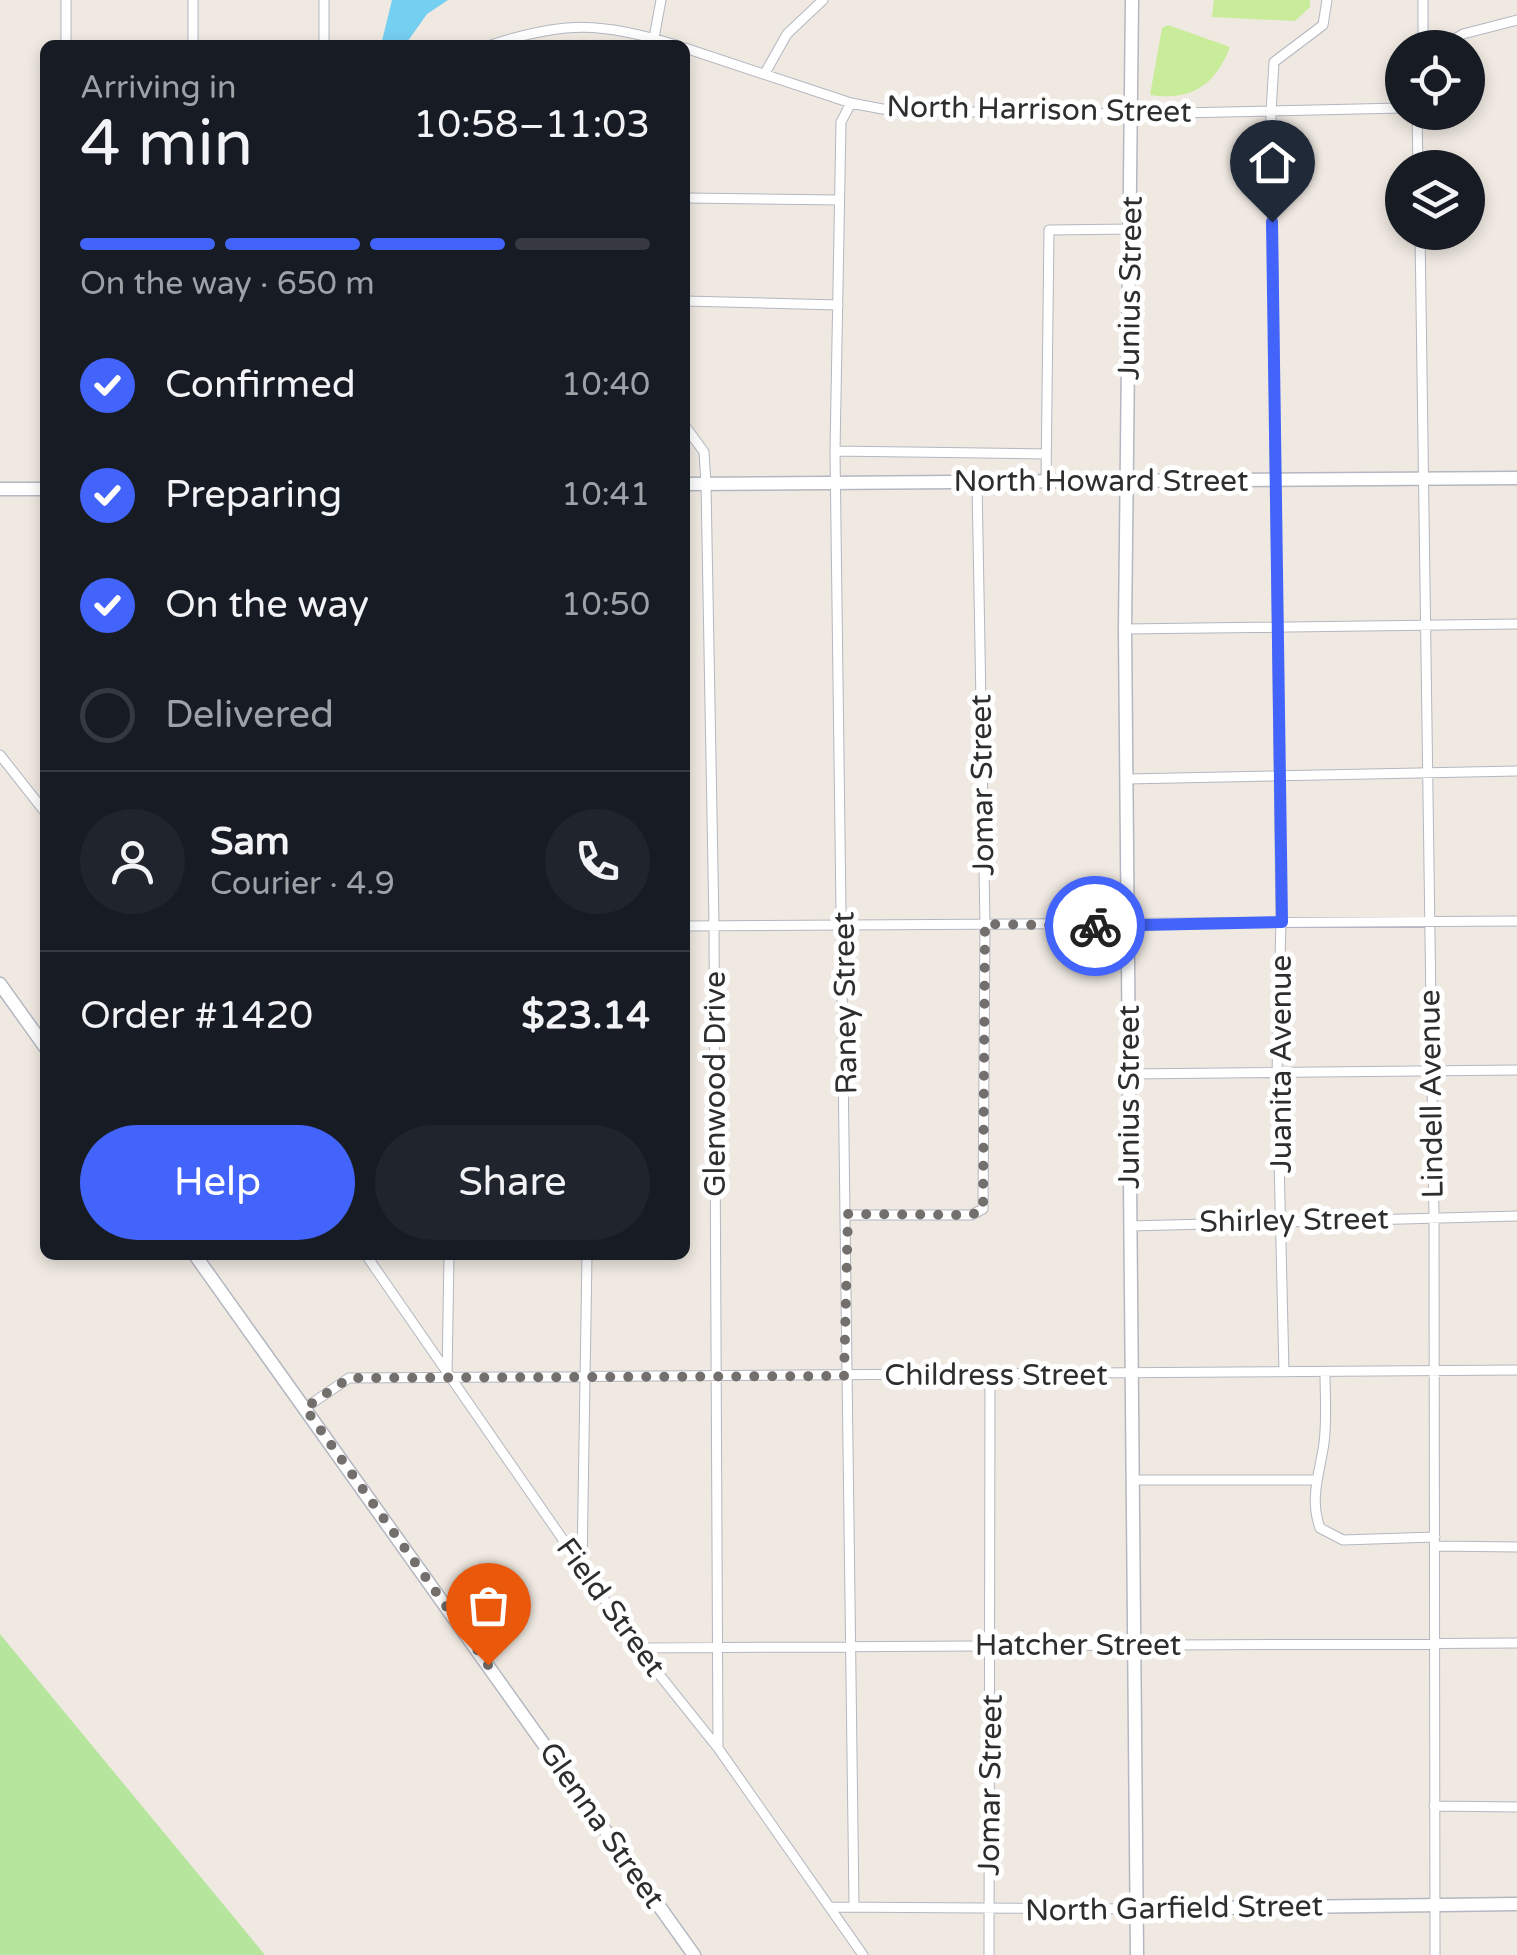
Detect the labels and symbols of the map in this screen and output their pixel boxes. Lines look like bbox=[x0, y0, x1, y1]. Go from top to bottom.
street label: North Harrison Street bbox=[886, 88, 1192, 131]
pin bbox=[1230, 120, 1315, 223]
street label: Junius Street bbox=[1110, 196, 1151, 380]
street label: North Howard Street bbox=[953, 463, 1249, 500]
street label: Jomar Street bbox=[962, 694, 1003, 876]
courier bbox=[1045, 876, 1145, 976]
street label: Raney Street bbox=[825, 911, 866, 1095]
street label: Juanita Avenue bbox=[1263, 955, 1300, 1173]
street label: Glenwood Drive bbox=[697, 971, 734, 1197]
street label: Lindell Avenue bbox=[1411, 989, 1452, 1199]
street label: Junius Street bbox=[1111, 1005, 1148, 1189]
street label: Shirley Street bbox=[1199, 1200, 1389, 1241]
street label: Childress Street bbox=[884, 1357, 1108, 1394]
street label: Field Street bbox=[548, 1531, 673, 1684]
pin bbox=[446, 1563, 531, 1666]
street label: Hatcher Street bbox=[975, 1627, 1181, 1664]
street label: Jomar Street bbox=[970, 1694, 1011, 1876]
street label: Glenna Street bbox=[531, 1735, 672, 1915]
street label: North Garfield Street bbox=[1025, 1887, 1323, 1930]

